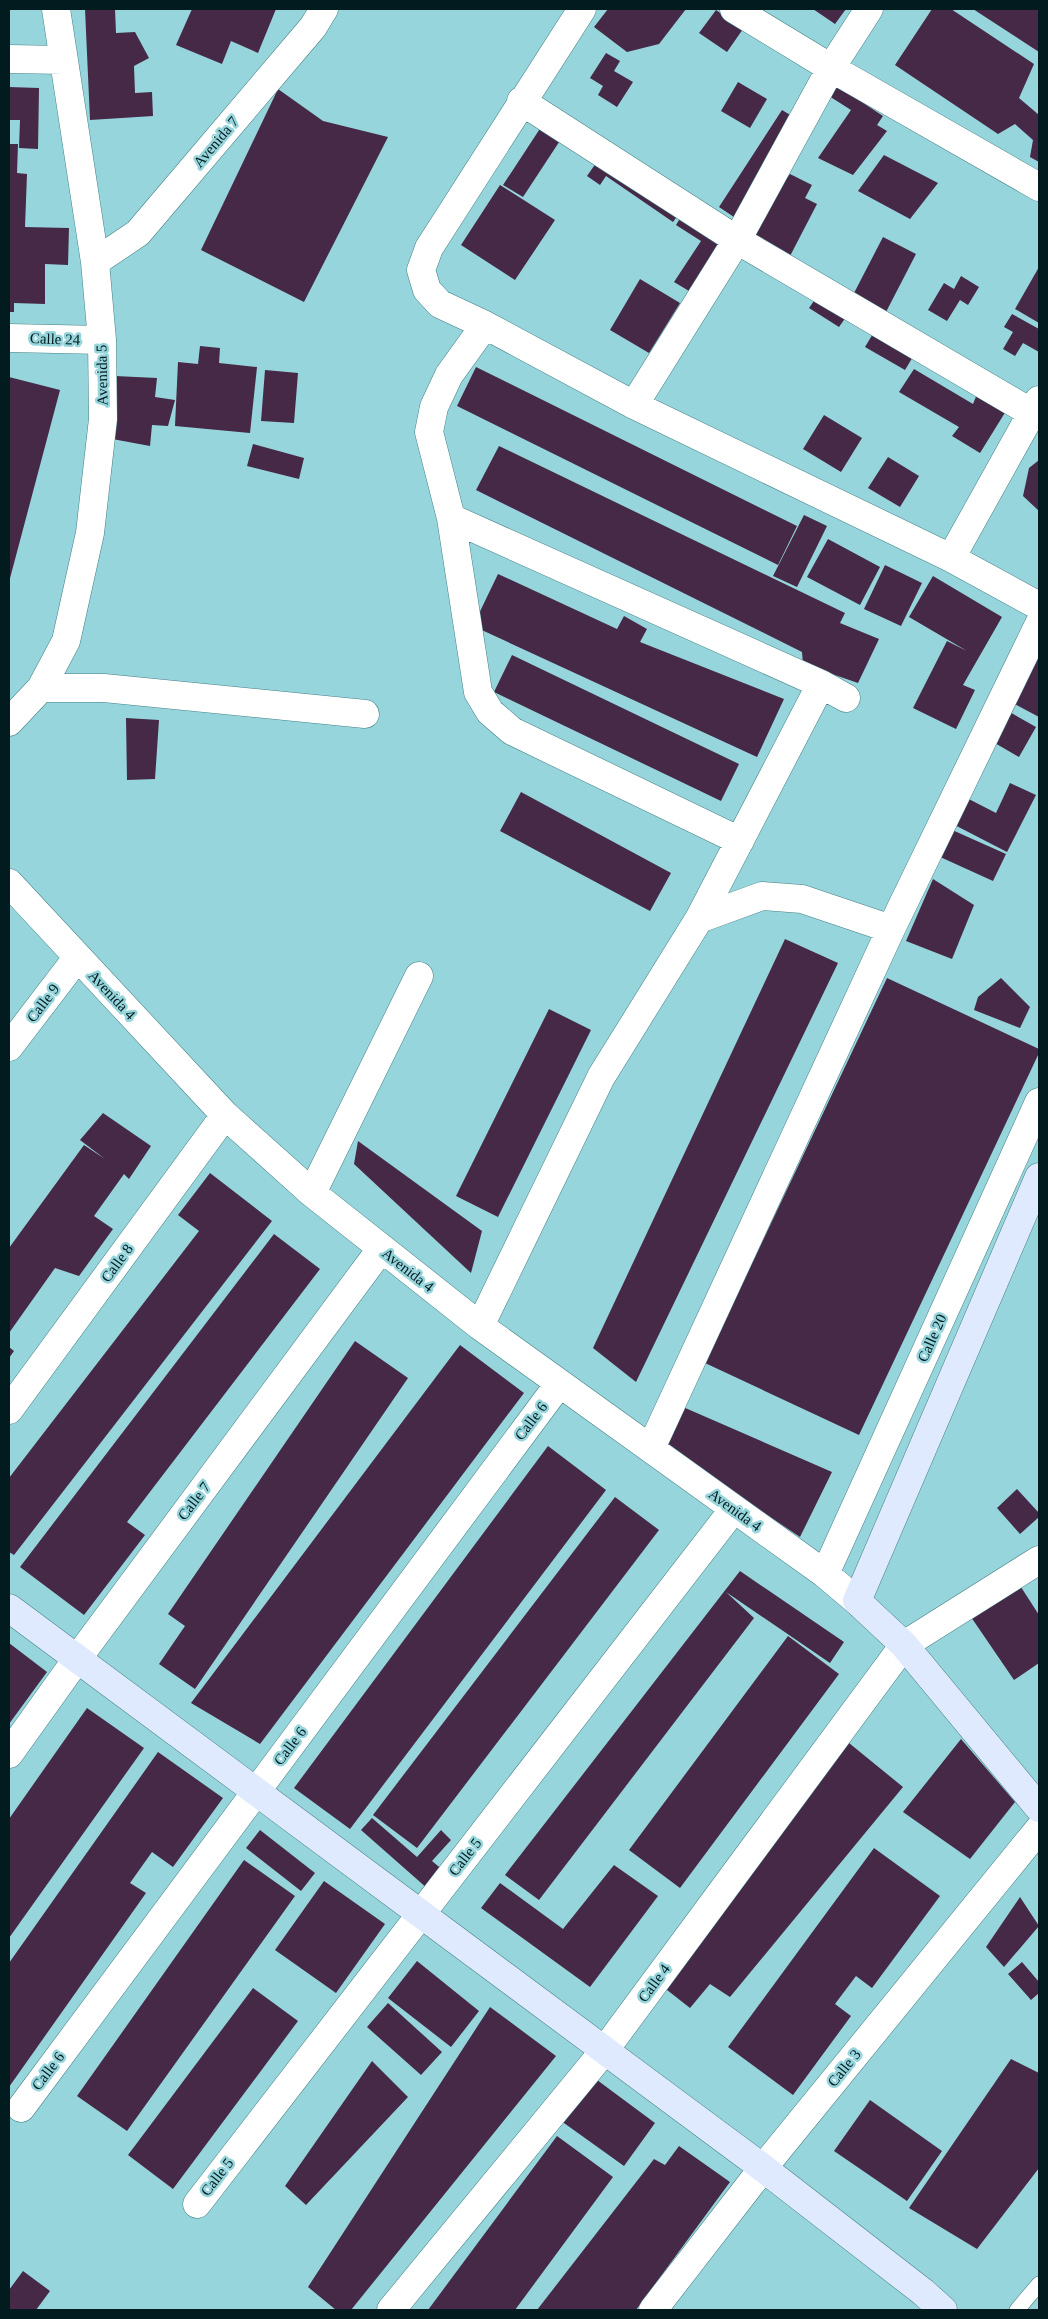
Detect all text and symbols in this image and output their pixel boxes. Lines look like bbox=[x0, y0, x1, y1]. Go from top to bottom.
street label: Avenida 7 bbox=[190, 113, 242, 170]
street label: Calle 24 bbox=[30, 330, 81, 348]
street label: Avenida 5 bbox=[93, 344, 111, 406]
street label: Avenida 4 bbox=[85, 967, 139, 1023]
street label: Calle 9 bbox=[24, 981, 62, 1025]
street label: Calle 8 bbox=[98, 1241, 136, 1285]
street label: Avenida 4 bbox=[379, 1245, 437, 1295]
street label: Calle 20 bbox=[914, 1312, 950, 1364]
street label: Calle 6 bbox=[512, 1399, 551, 1443]
street label: Calle 7 bbox=[175, 1479, 214, 1523]
street label: Avenida 4 bbox=[706, 1486, 765, 1535]
street label: Calle 6 bbox=[271, 1724, 310, 1768]
street label: Calle 5 bbox=[445, 1835, 485, 1879]
street label: Calle 4 bbox=[635, 1961, 673, 2005]
street label: Calle 3 bbox=[824, 2046, 864, 2090]
street label: Calle 6 bbox=[29, 2049, 68, 2093]
street label: Calle 5 bbox=[197, 2155, 237, 2199]

